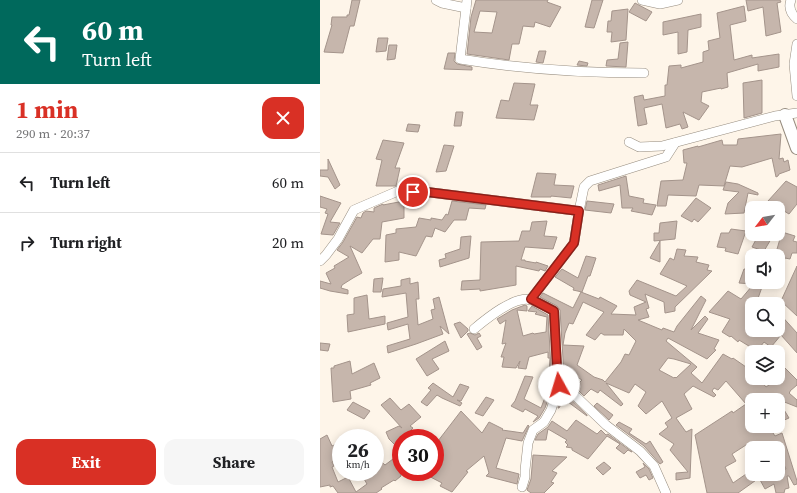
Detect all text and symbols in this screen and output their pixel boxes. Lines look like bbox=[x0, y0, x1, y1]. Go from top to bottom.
text: 60 m bbox=[82, 11, 144, 49]
icon: left bbox=[16, 16, 68, 68]
text: Turn left bbox=[82, 47, 152, 72]
text: 1 min bbox=[16, 93, 78, 126]
button: close bbox=[262, 97, 304, 139]
text: 290 m · 20:37 bbox=[16, 125, 90, 142]
icon: left bbox=[16, 172, 38, 194]
text: Turn left bbox=[50, 172, 110, 193]
text: 60 m bbox=[272, 172, 304, 193]
pin bbox=[396, 175, 430, 209]
icon: arrive bbox=[402, 181, 424, 203]
north arrow bbox=[745, 201, 785, 241]
map controls bbox=[745, 201, 785, 481]
icon: right bbox=[16, 232, 38, 254]
text: Turn right bbox=[50, 232, 122, 253]
text: 20 m bbox=[272, 232, 304, 253]
button: sound bbox=[745, 249, 785, 289]
button: search bbox=[745, 297, 785, 337]
button: layers bbox=[745, 345, 785, 385]
position arrow bbox=[538, 364, 580, 406]
button: + bbox=[745, 393, 785, 433]
speed limit sign: 30 bbox=[392, 429, 444, 481]
text: 26 bbox=[347, 436, 369, 464]
button: Exit bbox=[16, 439, 156, 485]
button: Share bbox=[164, 439, 304, 485]
button: − bbox=[745, 441, 785, 481]
text: km/h bbox=[346, 458, 370, 471]

